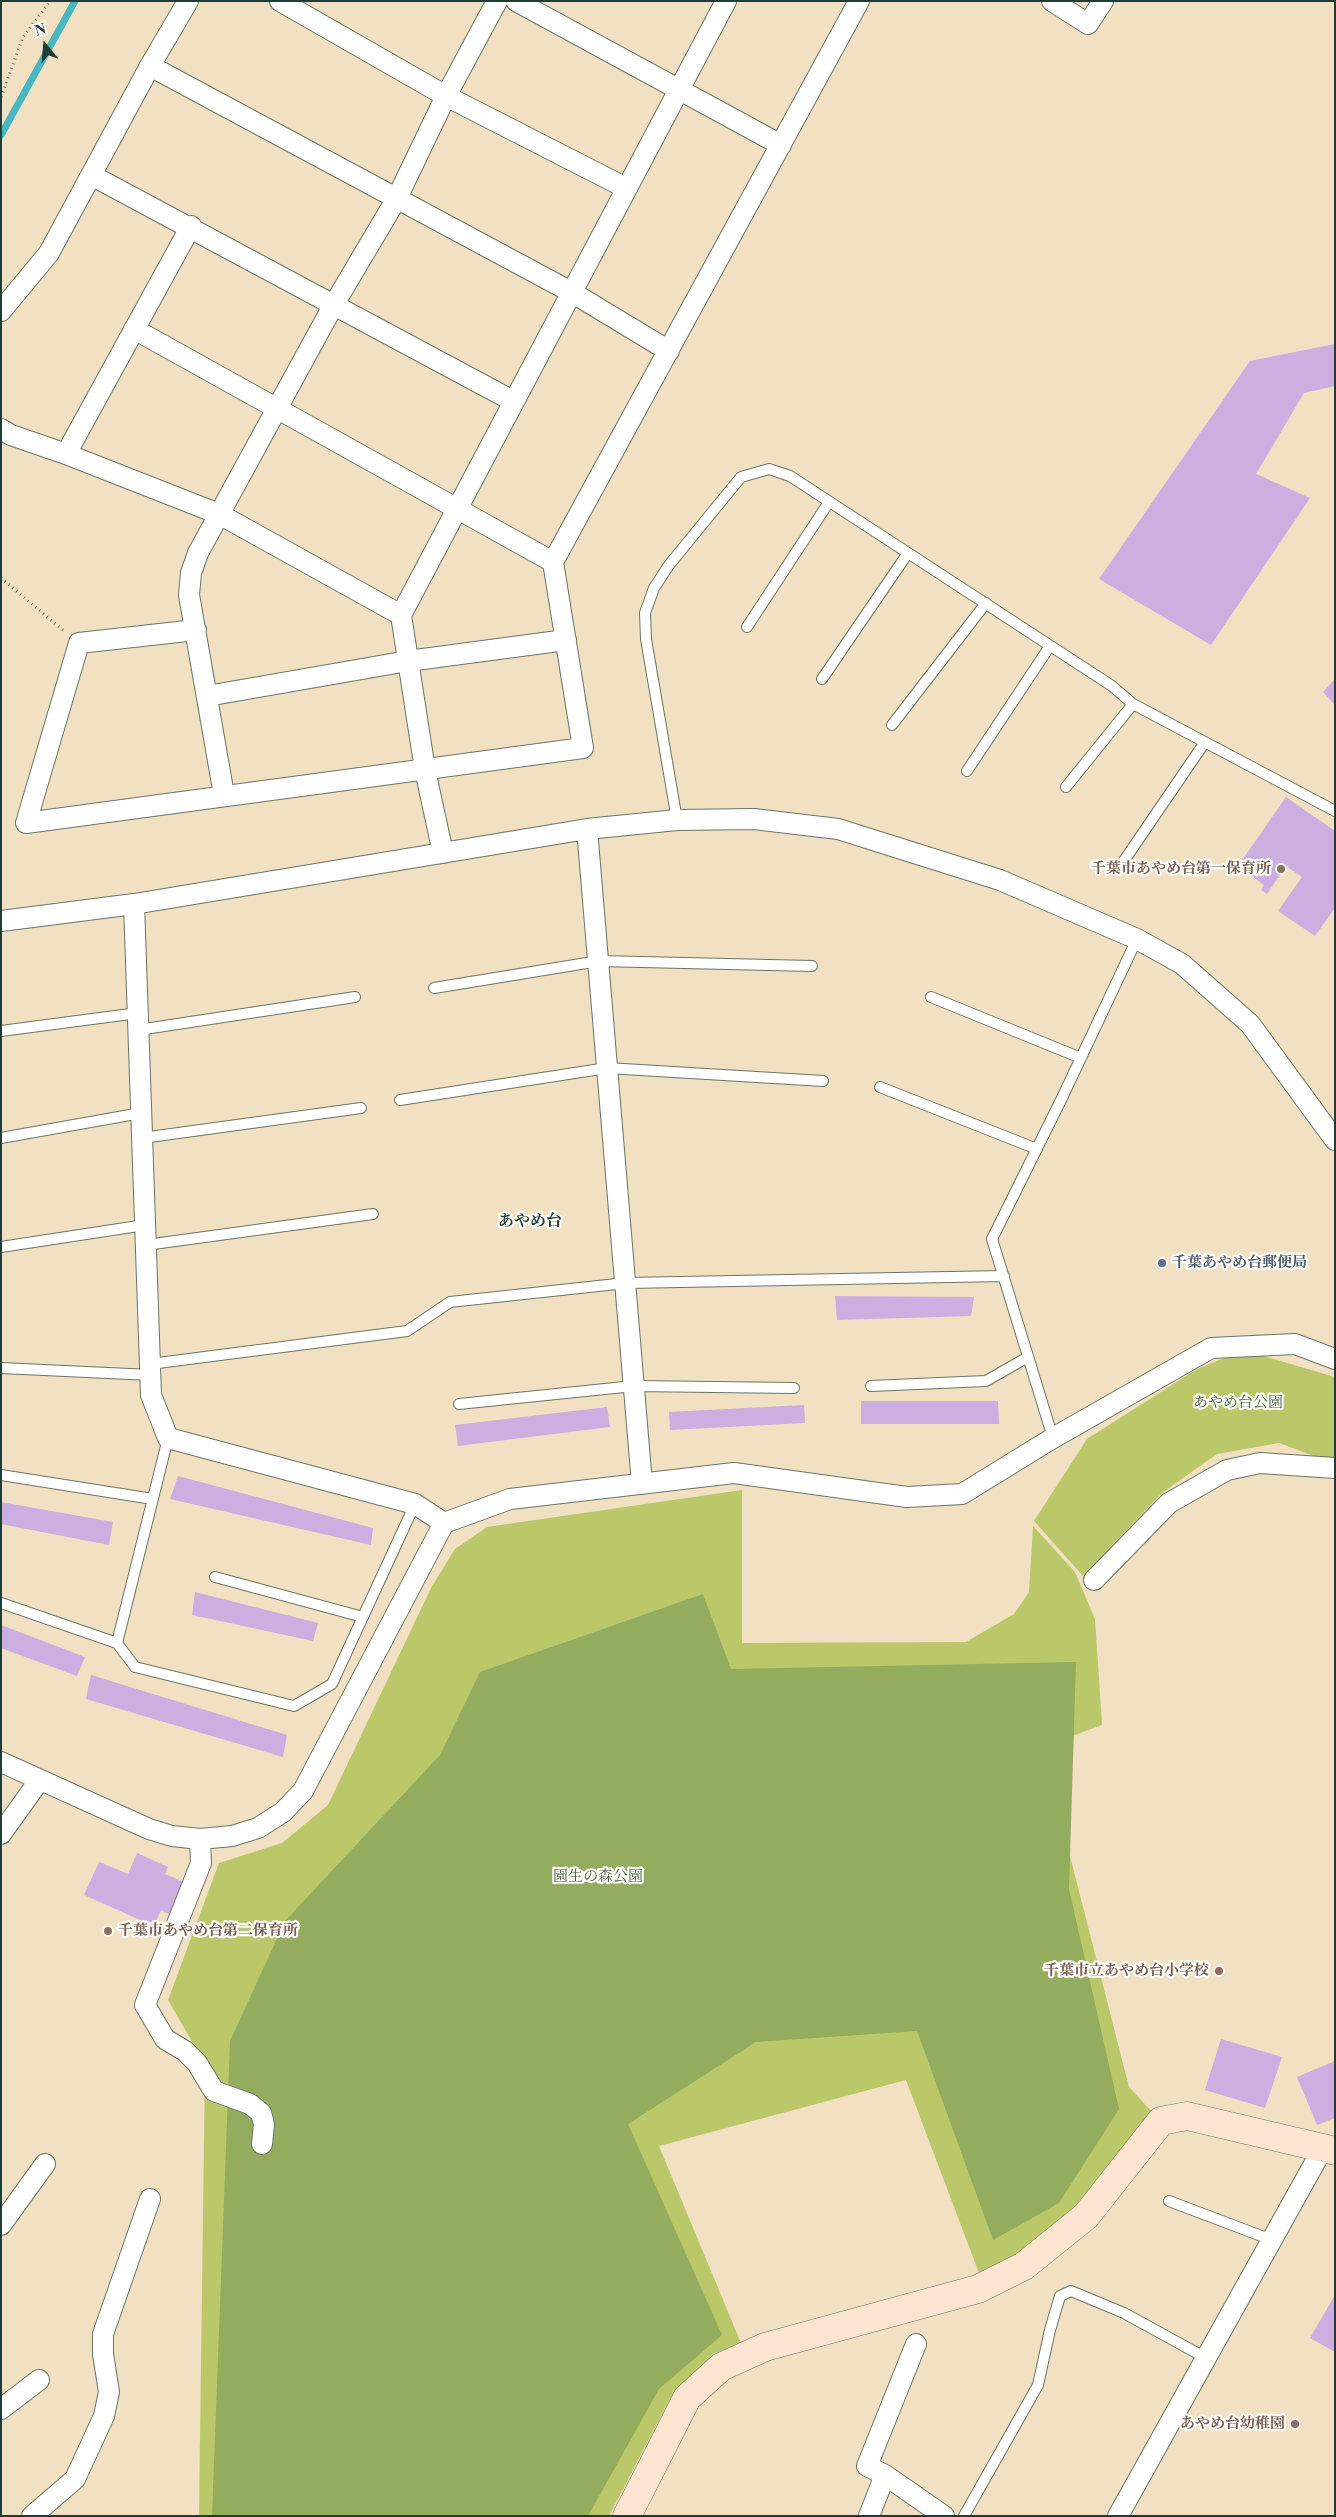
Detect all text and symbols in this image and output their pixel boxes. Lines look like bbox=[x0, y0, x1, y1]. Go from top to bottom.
north arrow bbox=[20, 20, 70, 70]
text: N bbox=[33, 20, 49, 41]
place label: 千葉市あやめ台第一保育所 bbox=[1091, 860, 1271, 878]
marker: 千葉市あやめ台第一保育所 bbox=[1275, 863, 1287, 875]
district label: あやめ台 bbox=[498, 1212, 562, 1232]
place label: 千葉あやめ台郵便局 bbox=[1172, 1254, 1307, 1272]
marker: 千葉あやめ台郵便局 bbox=[1156, 1257, 1168, 1269]
park label: あやめ台公園 bbox=[1193, 1394, 1283, 1412]
park label: 園生の森公園 bbox=[553, 1868, 643, 1886]
place label: 千葉市あやめ台第二保育所 bbox=[118, 1922, 298, 1940]
marker: 千葉市あやめ台第二保育所 bbox=[102, 1925, 114, 1937]
place label: 千葉市立あやめ台小学校 bbox=[1044, 1962, 1209, 1980]
marker: 千葉市立あやめ台小学校 bbox=[1213, 1965, 1225, 1977]
place label: あやめ台幼稚園 bbox=[1180, 2415, 1285, 2433]
marker: あやめ台幼稚園 bbox=[1289, 2418, 1301, 2430]

